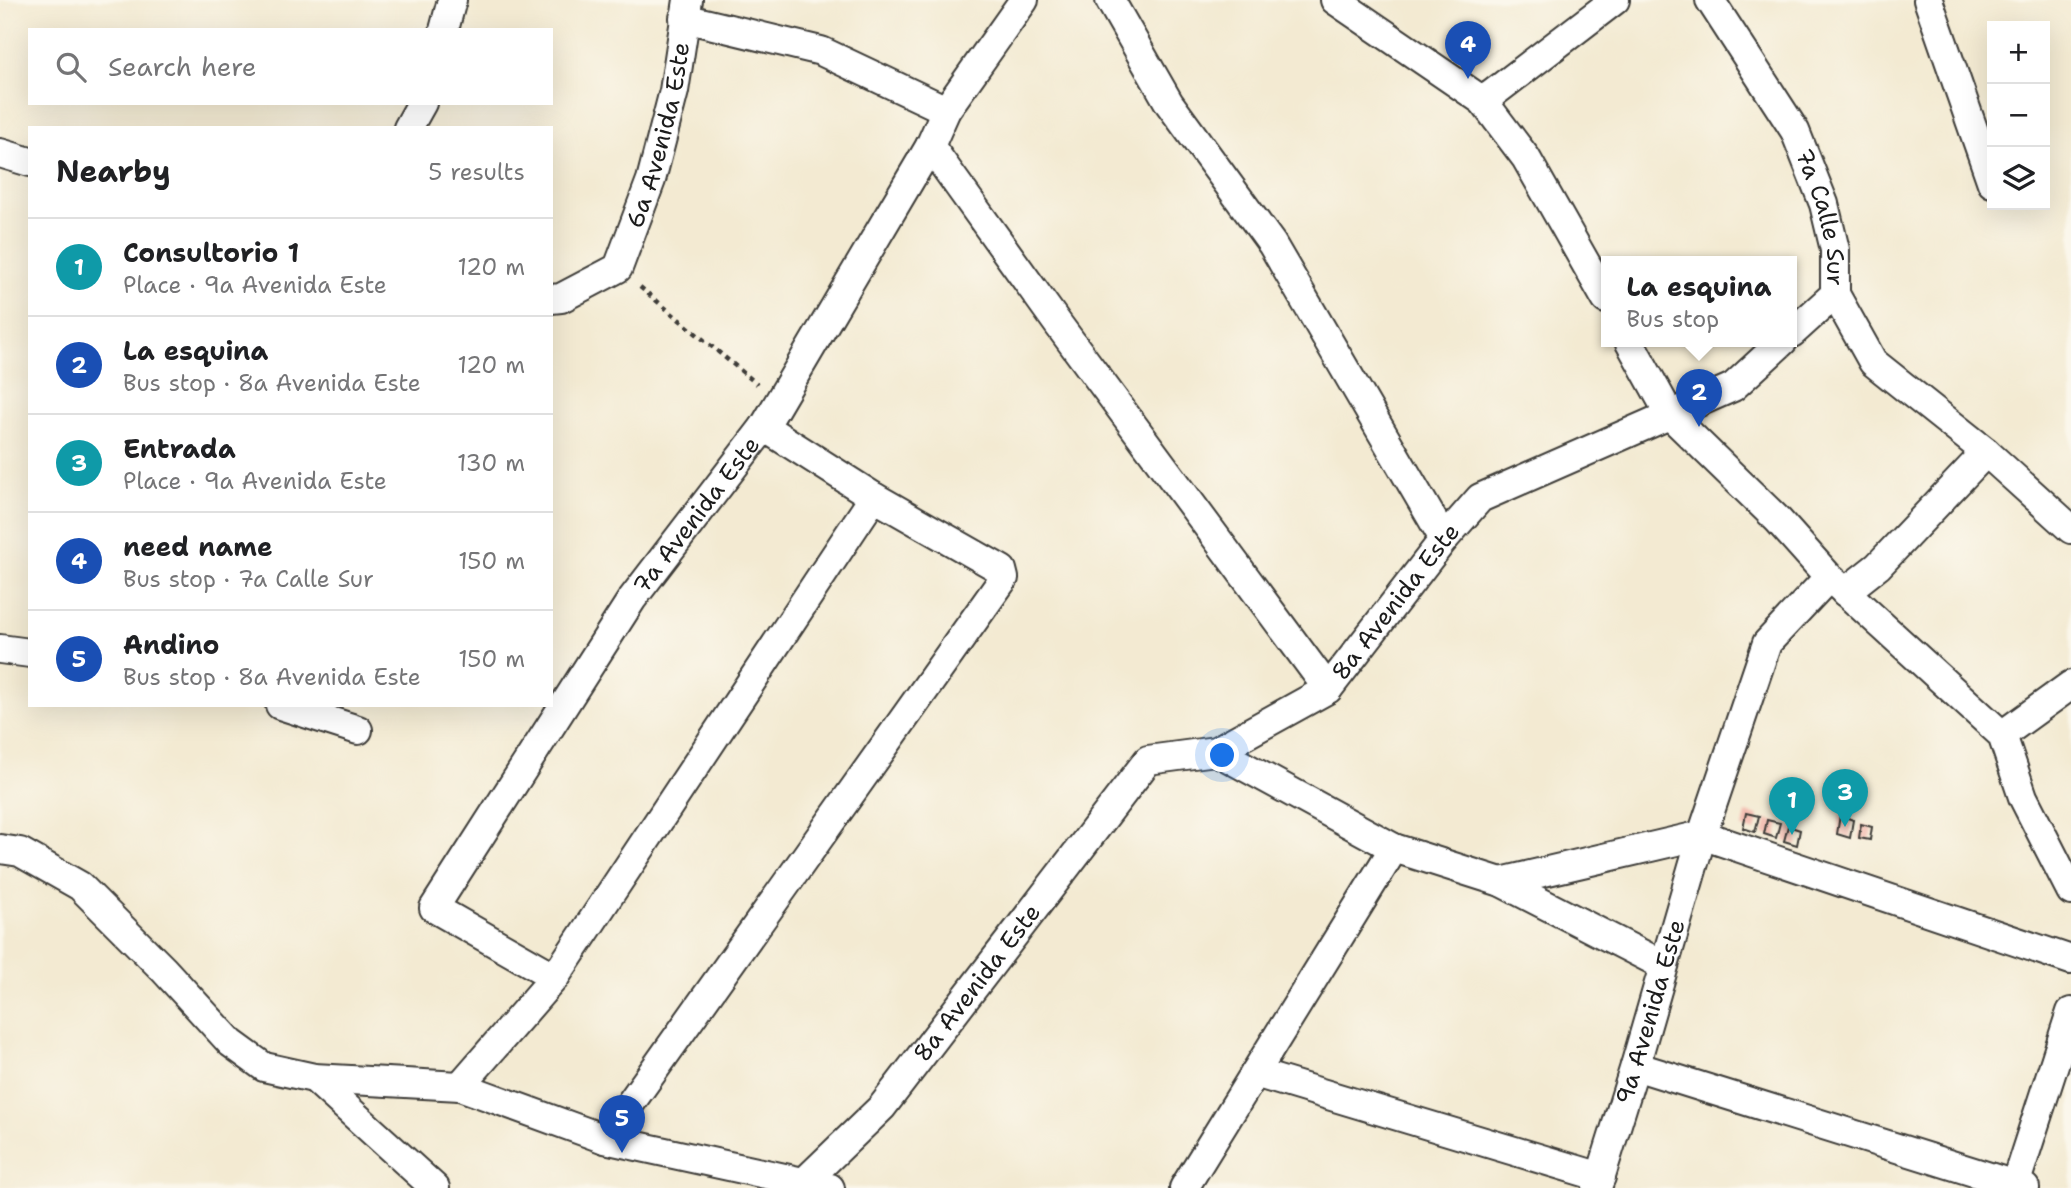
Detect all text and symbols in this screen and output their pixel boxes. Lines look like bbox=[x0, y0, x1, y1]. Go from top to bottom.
pin: 4 bbox=[1445, 21, 1491, 79]
map controls bbox=[1987, 21, 2050, 210]
button: + bbox=[1987, 21, 2050, 84]
search box bbox=[28, 28, 553, 105]
street label: 6a Avenida Este bbox=[618, 40, 697, 232]
icon: search bbox=[52, 48, 90, 86]
text: Search here bbox=[108, 49, 257, 84]
button: − bbox=[1987, 84, 2050, 147]
street label: 7a Calle Sur bbox=[1787, 144, 1851, 286]
button: layers bbox=[1987, 147, 2050, 210]
text: Nearby bbox=[56, 151, 171, 192]
text: 5 results bbox=[428, 157, 525, 187]
text: Consultorio 1 bbox=[123, 235, 299, 270]
text: 1 bbox=[74, 252, 84, 282]
text: 120 m bbox=[457, 252, 525, 282]
popup bbox=[1601, 256, 1797, 347]
text: La esquina bbox=[1626, 269, 1772, 304]
text: Place · 9a Avenida Este bbox=[123, 270, 387, 300]
text: Bus stop bbox=[1626, 304, 1719, 334]
text: La esquina bbox=[123, 333, 268, 368]
text: 2 bbox=[71, 350, 87, 380]
text: 120 m bbox=[457, 350, 525, 380]
text: Bus stop · 8a Avenida Este bbox=[123, 368, 421, 398]
pin: 2 bbox=[1676, 369, 1722, 427]
street label: 7a Avenida Este bbox=[626, 430, 767, 600]
text: Entrada bbox=[123, 431, 236, 466]
text: 3 bbox=[71, 448, 87, 478]
text: 130 m bbox=[457, 448, 525, 478]
text: Place · 9a Avenida Este bbox=[123, 466, 387, 496]
street label: 8a Avenida Este bbox=[1325, 516, 1467, 687]
text: need name bbox=[123, 529, 273, 564]
text: 4 bbox=[71, 546, 87, 576]
text: 150 m bbox=[458, 546, 525, 576]
text: Bus stop · 7a Calle Sur bbox=[123, 564, 374, 594]
text: Andino bbox=[123, 627, 219, 662]
text: 5 bbox=[72, 644, 86, 674]
text: 150 m bbox=[458, 644, 525, 674]
text: Bus stop · 8a Avenida Este bbox=[123, 662, 421, 692]
your location bbox=[1205, 738, 1239, 772]
pin: 3 bbox=[1822, 769, 1868, 827]
pin: 1 bbox=[1769, 777, 1815, 835]
street label: 8a Avenida Este bbox=[906, 897, 1048, 1068]
street label: 9a Avenida Este bbox=[1608, 916, 1693, 1108]
pin: 5 bbox=[599, 1095, 645, 1153]

